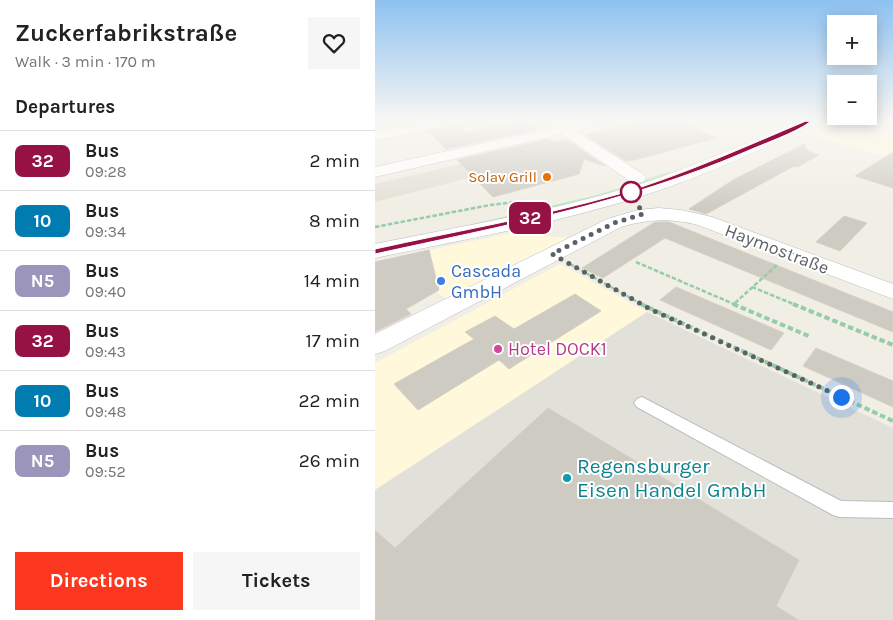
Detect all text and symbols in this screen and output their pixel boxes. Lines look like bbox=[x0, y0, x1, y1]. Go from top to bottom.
map controls bbox=[827, 15, 877, 125]
button: + bbox=[827, 15, 877, 65]
button: heart bbox=[308, 17, 360, 69]
text: Zuckerfabrikstraße bbox=[15, 19, 237, 47]
text: Walk · 3 min · 170 m bbox=[15, 52, 156, 71]
button: − bbox=[827, 75, 877, 125]
text: Departures bbox=[15, 96, 115, 118]
text: Bus bbox=[85, 140, 119, 162]
text: 32 bbox=[31, 150, 54, 172]
text: 2 min bbox=[310, 150, 360, 172]
text: 09:28 bbox=[85, 162, 127, 181]
place label: Solav Grill bbox=[468, 168, 537, 186]
marker: Solav Grill bbox=[541, 171, 553, 183]
unlabelled marker bbox=[620, 181, 642, 203]
text: Bus bbox=[85, 200, 119, 222]
line badge: 32 bbox=[507, 202, 553, 234]
text: 32 bbox=[519, 207, 541, 229]
text: 10 bbox=[34, 210, 51, 232]
text: 8 min bbox=[309, 210, 360, 232]
street label: Haymostraße bbox=[722, 219, 832, 279]
text: 09:34 bbox=[85, 222, 126, 241]
text: Bus bbox=[85, 260, 119, 282]
place label: Cascada GmbH bbox=[451, 260, 521, 303]
text: N5 bbox=[31, 270, 54, 292]
text: 14 min bbox=[304, 270, 360, 292]
marker: Cascada GmbH bbox=[435, 275, 447, 287]
text: 09:40 bbox=[85, 282, 126, 301]
text: Bus bbox=[85, 320, 119, 342]
text: 32 bbox=[31, 330, 54, 352]
text: 17 min bbox=[305, 330, 360, 352]
place label: Hotel DOCK1 bbox=[508, 338, 607, 360]
text: 09:43 bbox=[85, 342, 126, 361]
marker: Hotel DOCK1 bbox=[492, 343, 504, 355]
text: Bus bbox=[85, 380, 119, 402]
your location bbox=[829, 385, 854, 410]
text: 10 bbox=[34, 390, 51, 412]
text: 22 min bbox=[299, 390, 360, 412]
text: 09:48 bbox=[85, 402, 126, 421]
text: Bus bbox=[85, 440, 119, 462]
text: N5 bbox=[31, 450, 54, 472]
text: 26 min bbox=[299, 450, 360, 472]
place label: Regensburger Eisen Handel GmbH bbox=[577, 454, 767, 502]
text: 09:52 bbox=[85, 462, 126, 481]
marker: Regensburger Eisen Handel GmbH bbox=[561, 472, 573, 484]
button: Directions bbox=[15, 552, 183, 610]
button: Tickets bbox=[193, 552, 360, 610]

